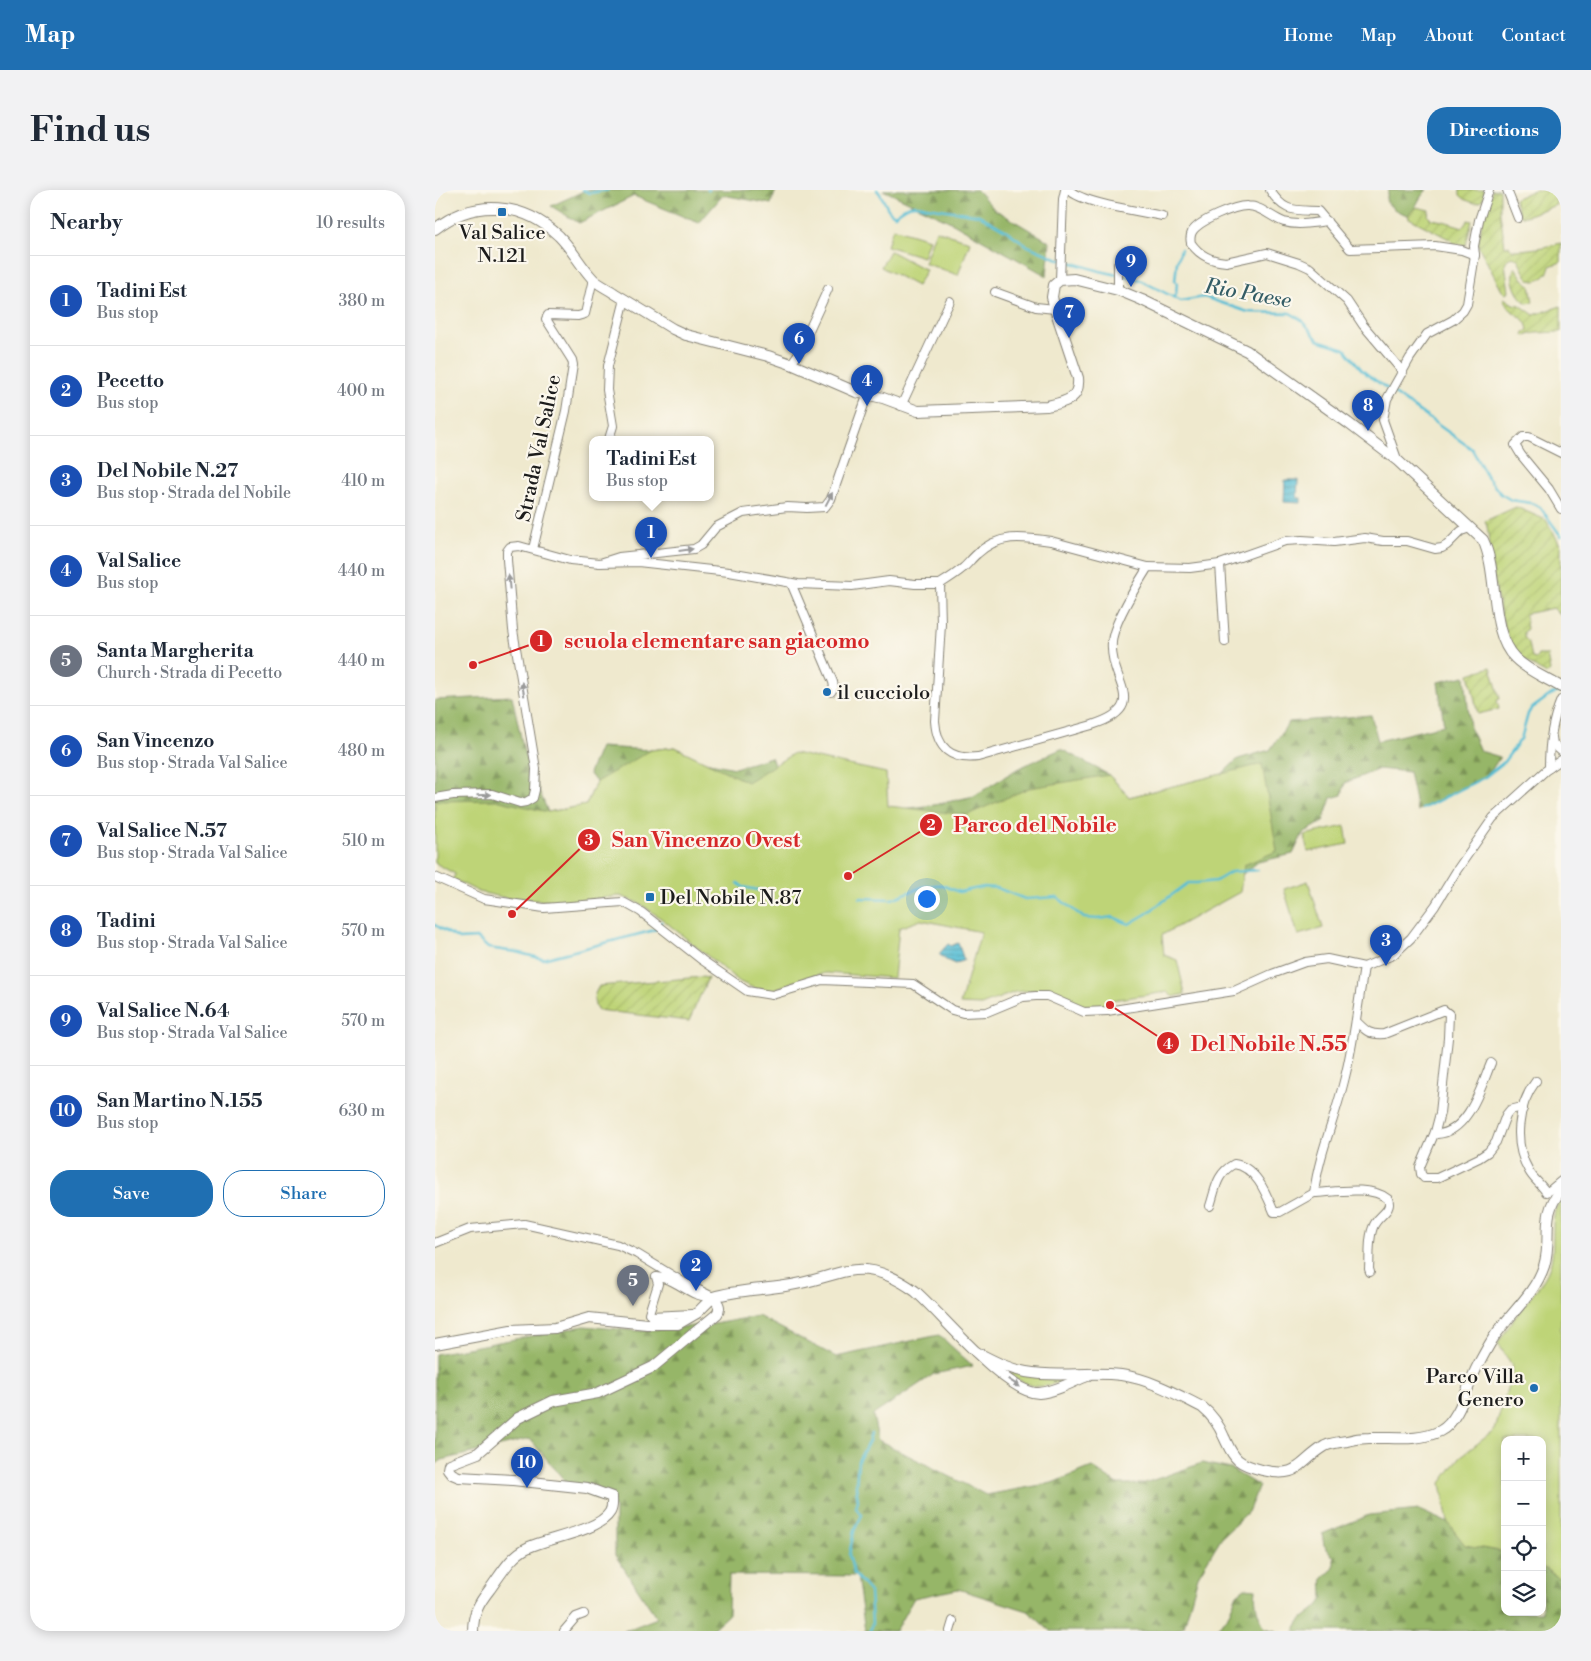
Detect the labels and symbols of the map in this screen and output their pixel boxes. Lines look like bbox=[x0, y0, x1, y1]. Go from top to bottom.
marker: Val Salice N.121 bbox=[496, 206, 508, 218]
place label: Val Salice N.121 bbox=[457, 221, 546, 269]
pin: 9 bbox=[1115, 246, 1147, 287]
water label: Rio Paese bbox=[1201, 273, 1293, 314]
pin: 7 bbox=[1053, 297, 1085, 338]
pin: 6 bbox=[783, 323, 815, 364]
pin: 4 bbox=[851, 365, 883, 406]
street label: Strada Val Salice bbox=[512, 372, 567, 524]
pin: 8 bbox=[1352, 390, 1384, 431]
one-way arrow bbox=[825, 491, 833, 506]
pin: 1 bbox=[635, 517, 667, 558]
one-way arrow bbox=[678, 546, 694, 554]
one-way arrow bbox=[504, 573, 512, 589]
callout: scuola elementare san giacomo bbox=[529, 623, 879, 659]
text: scuola elementare san giacomo bbox=[564, 629, 870, 655]
text: 1 bbox=[537, 632, 545, 651]
one-way arrow bbox=[519, 680, 527, 696]
place label: il cucciolo bbox=[837, 681, 930, 706]
marker: il cucciolo bbox=[821, 686, 833, 698]
one-way arrow bbox=[476, 791, 492, 799]
callout: Parco del Nobile bbox=[919, 807, 1127, 843]
text: Parco del Nobile bbox=[953, 813, 1117, 839]
text: 2 bbox=[926, 816, 936, 835]
callout: San Vincenzo Ovest bbox=[576, 822, 810, 858]
text: San Vincenzo Ovest bbox=[612, 828, 801, 854]
text: 3 bbox=[584, 831, 594, 850]
place label: Del Nobile N.87 bbox=[660, 886, 801, 911]
your location bbox=[914, 886, 940, 912]
marker: Del Nobile N.87 bbox=[644, 891, 656, 903]
pin: 3 bbox=[1370, 925, 1402, 966]
callout: Del Nobile N.55 bbox=[1155, 1025, 1357, 1061]
text: Del Nobile N.55 bbox=[1191, 1032, 1347, 1058]
text: 4 bbox=[1163, 1035, 1173, 1054]
pin: 2 bbox=[680, 1250, 712, 1291]
pin: 5 bbox=[617, 1265, 649, 1306]
place label: Parco Villa Genero bbox=[1426, 1365, 1525, 1413]
one-way arrow bbox=[1007, 1378, 1020, 1388]
marker: Parco Villa Genero bbox=[1528, 1382, 1540, 1394]
pin: 10 bbox=[511, 1447, 543, 1488]

